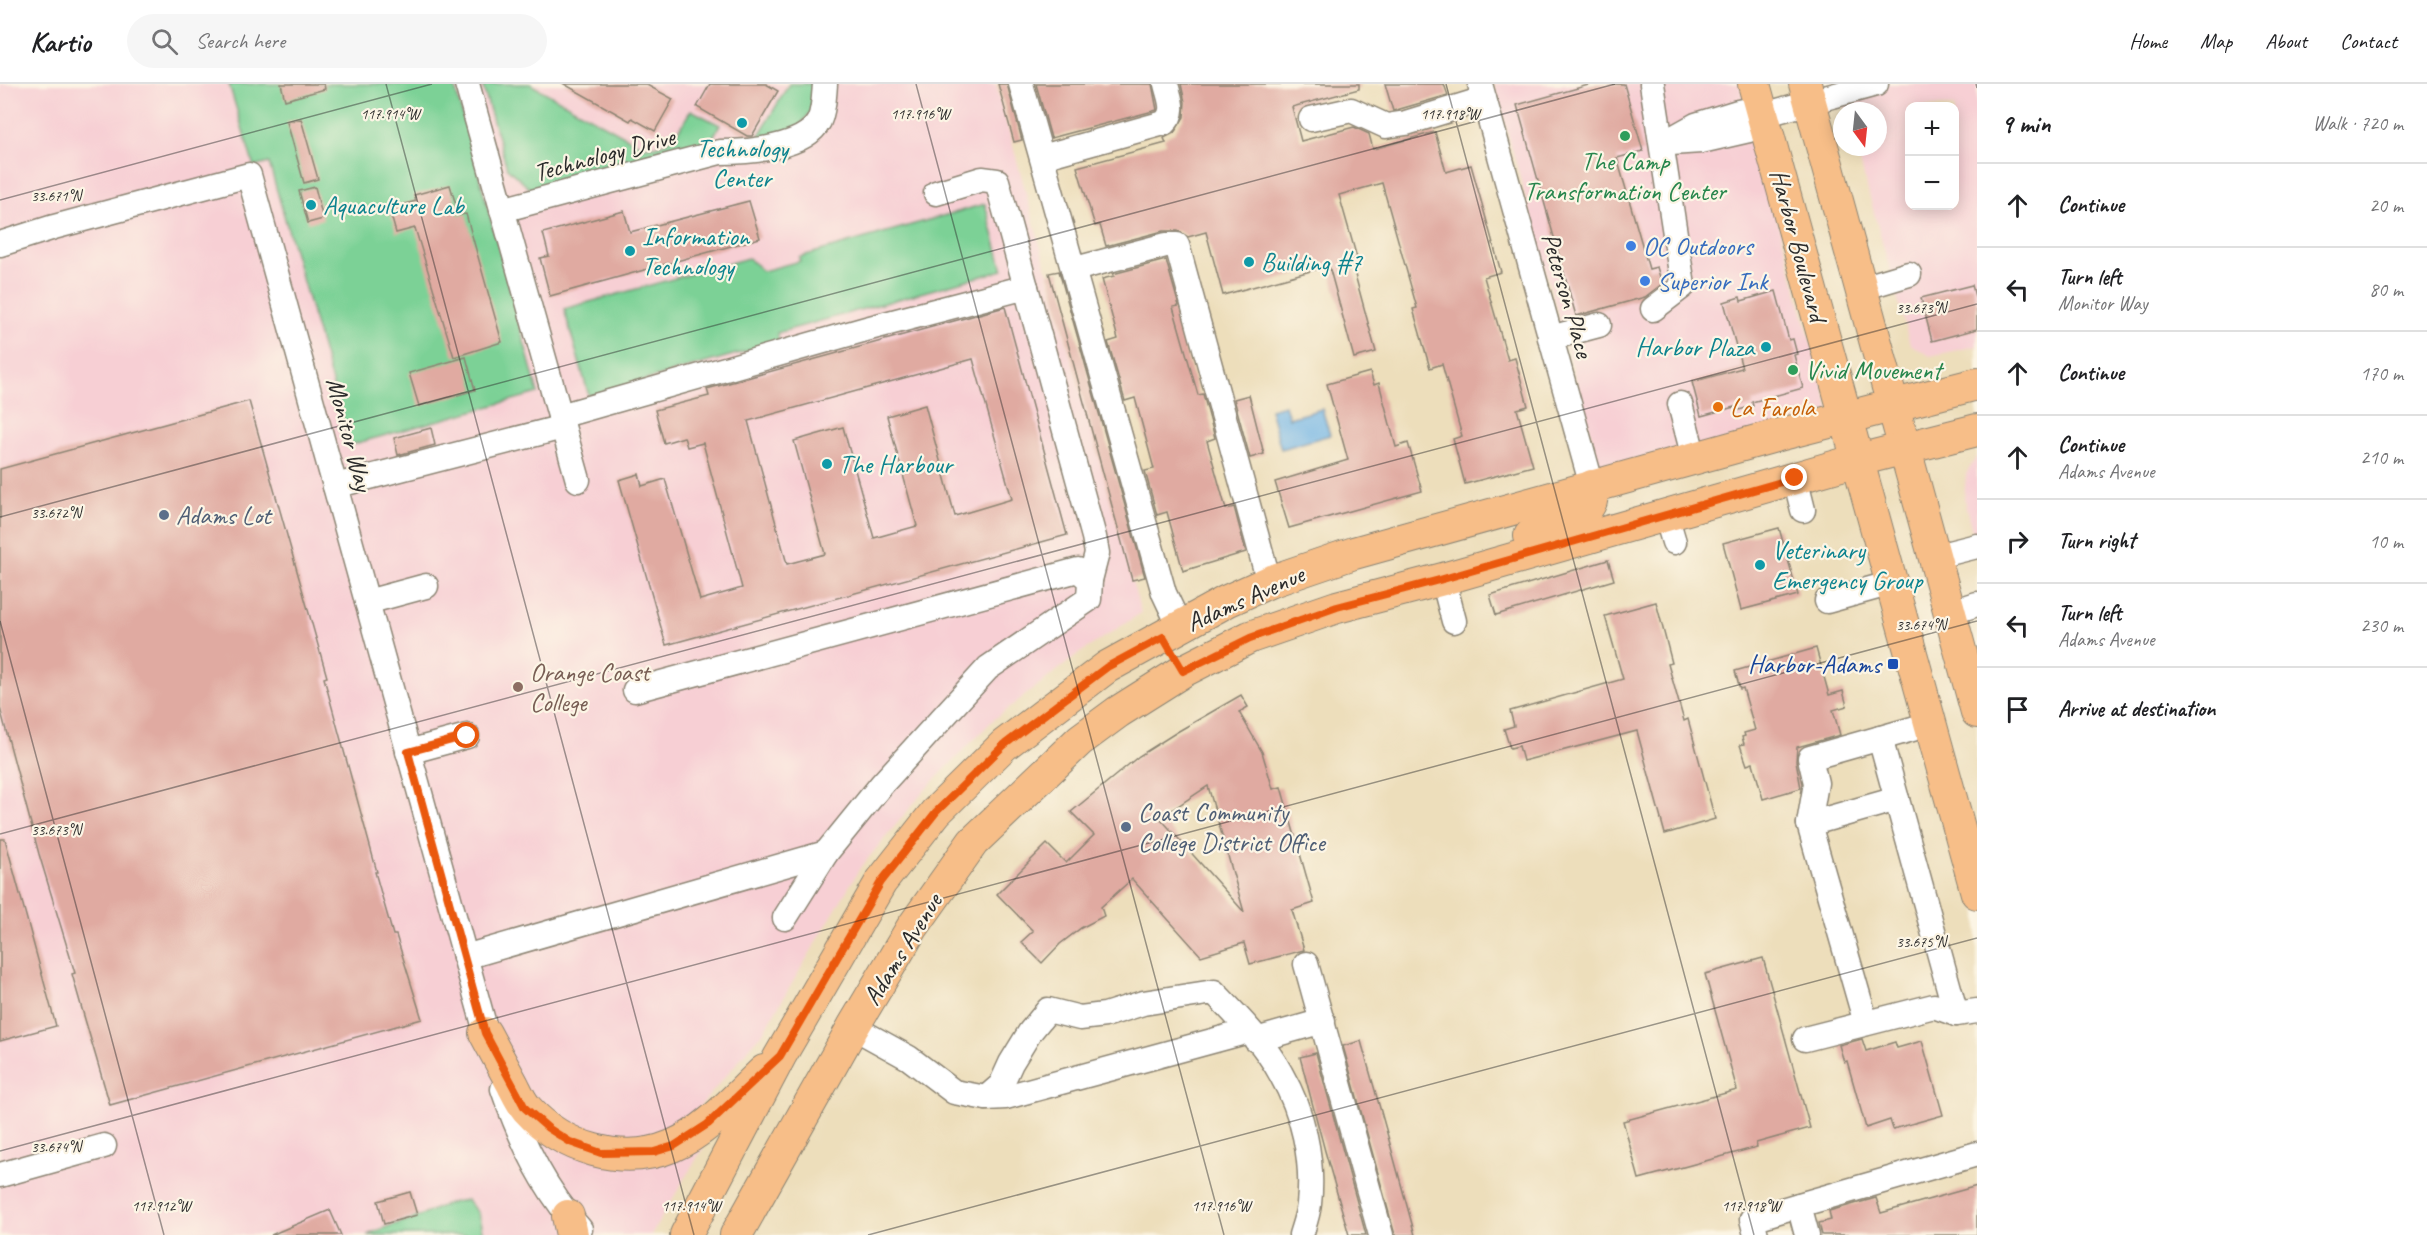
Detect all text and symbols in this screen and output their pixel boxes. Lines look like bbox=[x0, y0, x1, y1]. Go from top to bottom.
search box bbox=[127, 14, 547, 68]
text: Kartio bbox=[30, 24, 91, 59]
icon: search bbox=[148, 25, 181, 58]
text: Search here bbox=[196, 27, 285, 55]
text: Home bbox=[2129, 28, 2167, 54]
text: Map bbox=[2200, 28, 2232, 54]
text: About bbox=[2265, 28, 2307, 54]
text: Contact bbox=[2340, 28, 2397, 54]
north arrow bbox=[1833, 102, 1887, 156]
map controls bbox=[1905, 102, 1959, 210]
button: + bbox=[1905, 102, 1959, 156]
text: 117.914°W bbox=[361, 105, 422, 124]
text: 117.916°W bbox=[891, 105, 952, 124]
text: 117.918°W bbox=[1421, 105, 1482, 124]
text: 9 min bbox=[2001, 107, 2051, 140]
text: Walk · 720 m bbox=[2313, 111, 2403, 136]
marker: Technology Center bbox=[735, 116, 749, 130]
street label: Technology Drive bbox=[530, 119, 680, 189]
marker: The Camp Transformation Center bbox=[1618, 129, 1632, 143]
place label: Technology Center bbox=[696, 132, 790, 195]
place label: The Camp Transformation Center bbox=[1524, 145, 1728, 208]
button: − bbox=[1905, 156, 1959, 210]
street label: Harbor Boulevard bbox=[1762, 166, 1836, 328]
text: 33.671°N bbox=[31, 187, 84, 206]
place label: Aquaculture Lab bbox=[323, 189, 466, 222]
icon: ahead bbox=[2001, 189, 2034, 222]
text: Continue bbox=[2058, 191, 2124, 219]
text: 20 m bbox=[2369, 193, 2403, 218]
marker: Aquaculture Lab bbox=[304, 198, 318, 212]
place label: Information Technology bbox=[642, 220, 751, 283]
street label: Peterson Place bbox=[1534, 229, 1602, 363]
place label: OC Outdoors bbox=[1643, 230, 1755, 263]
marker: OC Outdoors bbox=[1624, 239, 1638, 253]
marker: Information Technology bbox=[623, 244, 637, 258]
place label: Building #7 bbox=[1261, 246, 1363, 279]
marker: Building #7 bbox=[1242, 255, 1256, 269]
text: Turn left bbox=[2058, 263, 2122, 291]
place label: Superior Ink bbox=[1657, 265, 1769, 298]
icon: left bbox=[2001, 273, 2034, 306]
marker: Superior Ink bbox=[1638, 274, 1652, 288]
text: 80 m bbox=[2369, 277, 2403, 302]
text: Monitor Way bbox=[2058, 291, 2147, 316]
text: 33.673°N bbox=[1896, 299, 1949, 318]
place label: Harbor Plaza bbox=[1636, 331, 1756, 364]
marker: Harbor Plaza bbox=[1759, 340, 1773, 354]
place label: Vivid Movement bbox=[1805, 354, 1945, 387]
icon: ahead bbox=[2001, 357, 2034, 390]
text: Continue bbox=[2058, 359, 2124, 387]
text: 170 m bbox=[2360, 361, 2403, 386]
marker: Vivid Movement bbox=[1786, 363, 1800, 377]
street label: Monitor Way bbox=[319, 374, 381, 497]
place label: La Farola bbox=[1730, 391, 1816, 424]
marker: La Farola bbox=[1711, 400, 1725, 414]
text: Continue bbox=[2058, 431, 2124, 459]
icon: ahead bbox=[2001, 441, 2034, 474]
text: 210 m bbox=[2360, 445, 2403, 470]
place label: The Harbour bbox=[839, 448, 955, 481]
marker: The Harbour bbox=[820, 457, 834, 471]
text: Adams Avenue bbox=[2058, 459, 2155, 484]
route end bbox=[1781, 464, 1807, 490]
place label: Adams Lot bbox=[176, 499, 273, 532]
text: 33.672°N bbox=[31, 504, 84, 523]
marker: Adams Lot bbox=[157, 508, 171, 522]
icon: right bbox=[2001, 525, 2034, 558]
text: Turn right bbox=[2058, 527, 2135, 555]
text: 10 m bbox=[2369, 529, 2403, 554]
place label: Veterinary Emergency Group bbox=[1772, 534, 1925, 597]
street label: Adams Avenue bbox=[1181, 557, 1312, 639]
marker: Veterinary Emergency Group bbox=[1753, 558, 1767, 572]
text: Turn left bbox=[2058, 599, 2122, 627]
icon: left bbox=[2001, 609, 2034, 642]
text: 230 m bbox=[2360, 613, 2403, 638]
text: 33.674°N bbox=[1896, 616, 1949, 635]
text: Adams Avenue bbox=[2058, 627, 2155, 652]
place label: Harbor-Adams bbox=[1748, 648, 1883, 681]
place label: Orange Coast College bbox=[530, 656, 652, 719]
marker: Harbor-Adams bbox=[1886, 657, 1900, 671]
marker: Orange Coast College bbox=[511, 680, 525, 694]
icon: arrive bbox=[2001, 693, 2034, 726]
text: Arrive at destination bbox=[2058, 695, 2215, 723]
route start bbox=[453, 722, 479, 748]
place label: Coast Community College District Office bbox=[1138, 796, 1327, 859]
marker: Coast Community College District Office bbox=[1119, 820, 1133, 834]
text: 33.673°N bbox=[31, 821, 84, 840]
street label: Adams Avenue bbox=[855, 885, 951, 1011]
text: 33.675°N bbox=[1896, 933, 1949, 952]
text: 33.674°N bbox=[31, 1138, 84, 1157]
text: 117.912°W bbox=[132, 1197, 193, 1216]
text: 117.914°W bbox=[662, 1197, 723, 1216]
text: 117.916°W bbox=[1192, 1197, 1253, 1216]
text: 117.918°W bbox=[1722, 1197, 1783, 1216]

